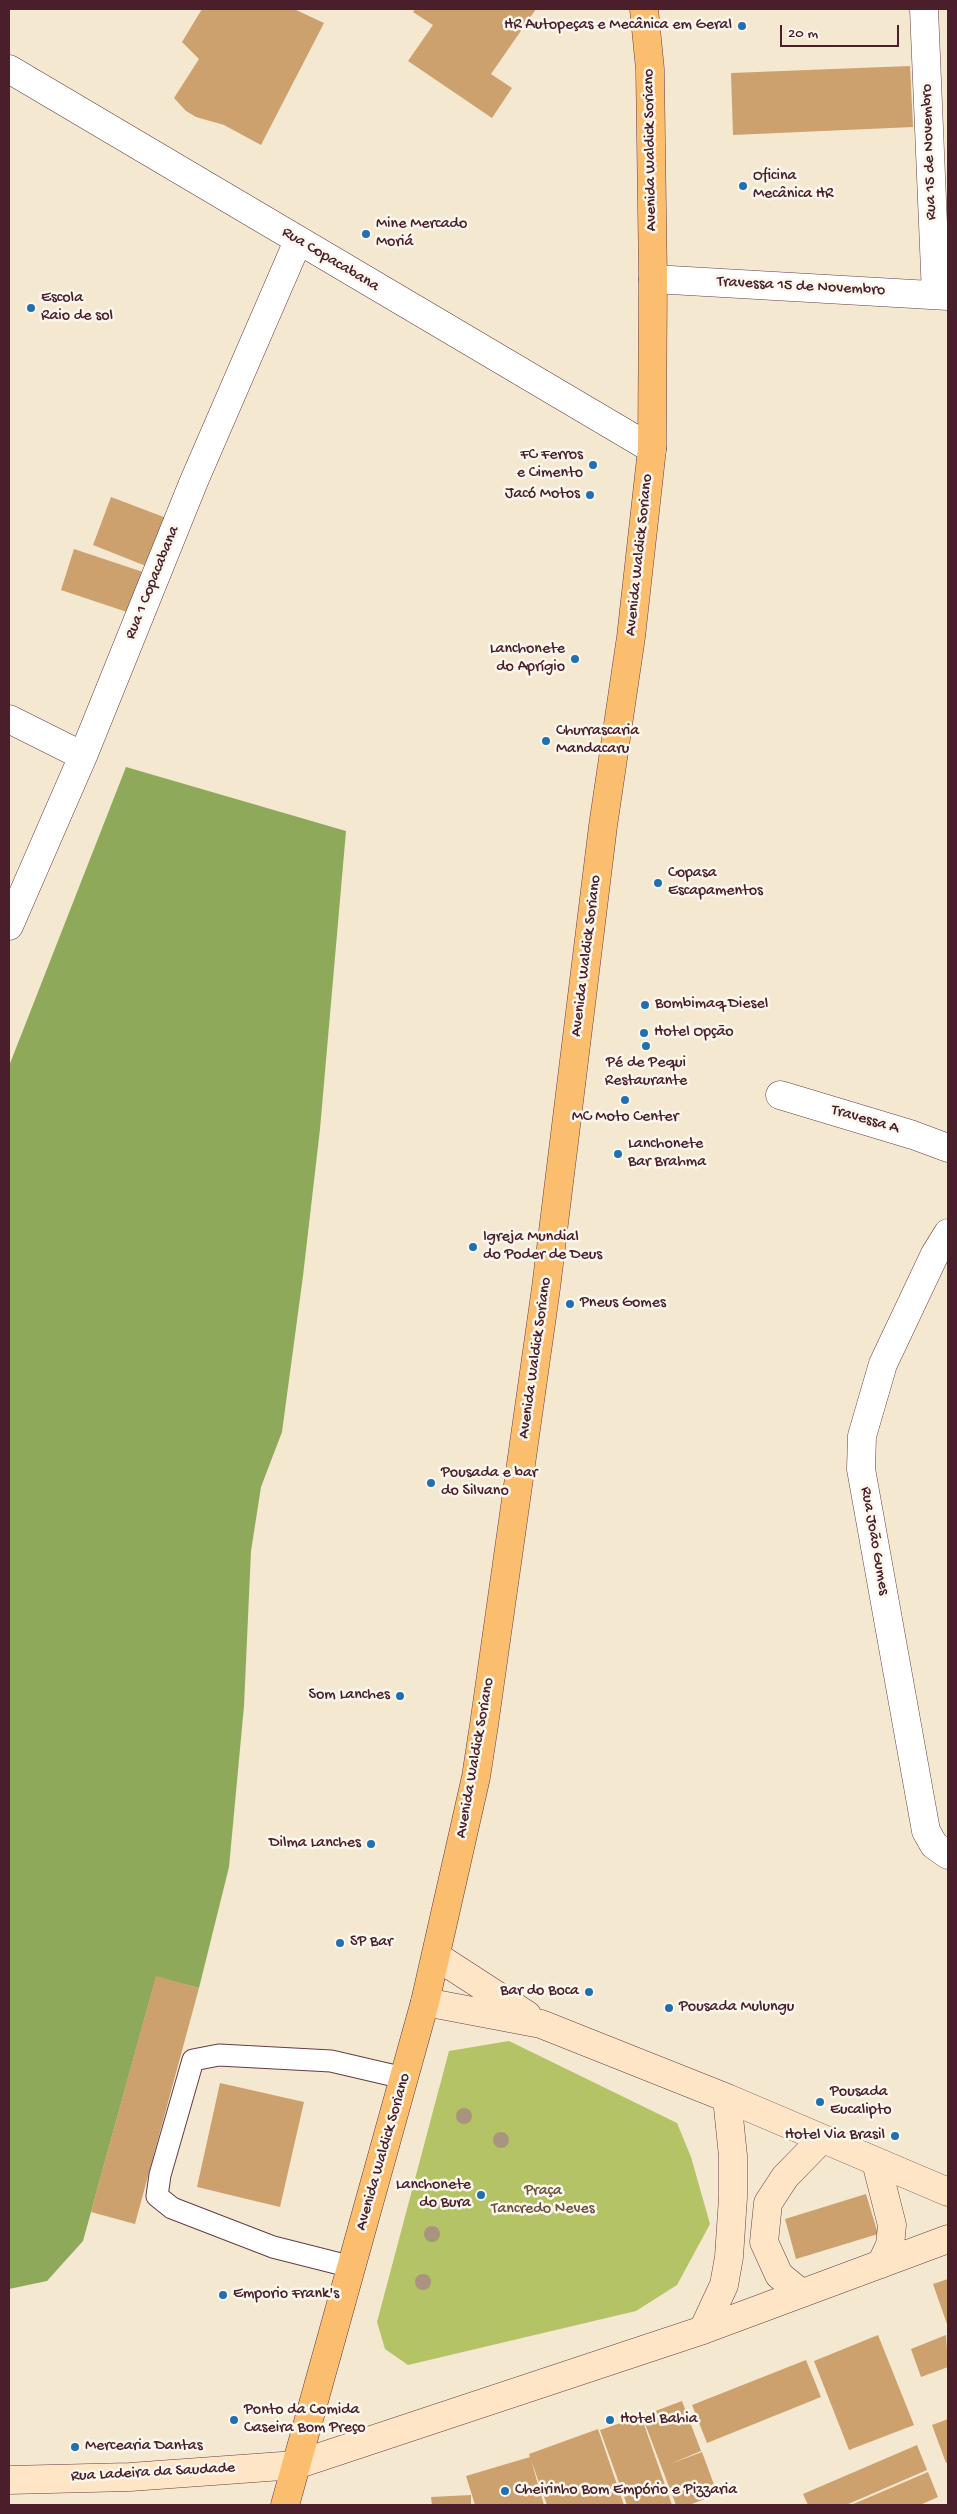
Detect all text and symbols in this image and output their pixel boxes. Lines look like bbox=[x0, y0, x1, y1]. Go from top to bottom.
scale bar bbox=[782, 15, 901, 47]
place label: HR Autopeças e Mecânica em Geral bbox=[504, 16, 732, 36]
marker: HR Autopeças e Mecânica em Geral bbox=[736, 20, 748, 32]
text: 20 m bbox=[788, 25, 818, 43]
street label: Avenida Waldick Soriano bbox=[640, 68, 662, 232]
street label: Rua 15 de Novembro bbox=[918, 83, 942, 221]
place label: Oficina Mecânica HR bbox=[753, 167, 833, 205]
marker: Oficina Mecânica HR bbox=[737, 180, 749, 192]
place label: Mine Mercado Moriá bbox=[376, 215, 467, 253]
street label: Rua Copacabana bbox=[278, 223, 382, 297]
marker: Mine Mercado Moriá bbox=[360, 228, 372, 240]
street label: Travessa 15 de Novembro bbox=[716, 273, 886, 301]
place label: Escola Raio de sol bbox=[41, 289, 113, 327]
marker: Escola Raio de sol bbox=[25, 302, 37, 314]
place label: FC Ferros e Cimento bbox=[517, 446, 583, 484]
marker: FC Ferros e Cimento bbox=[587, 459, 599, 471]
street label: Avenida Waldick Soriano bbox=[622, 473, 658, 637]
place label: Jacó Motos bbox=[505, 485, 580, 505]
marker: Jacó Motos bbox=[584, 489, 596, 501]
street label: Rua 1 Copacabana bbox=[121, 523, 185, 643]
place label: Lanchonete do Aprígio bbox=[490, 640, 565, 678]
marker: Lanchonete do Aprígio bbox=[569, 653, 581, 665]
place label: Churrascaria Mandacaru bbox=[556, 722, 639, 760]
marker: Churrascaria Mandacaru bbox=[540, 735, 552, 747]
place label: Copasa Escapamentos bbox=[668, 864, 763, 902]
street label: Avenida Waldick Soriano bbox=[568, 874, 606, 1038]
marker: Copasa Escapamentos bbox=[652, 877, 664, 889]
place label: Bombimaq Diesel bbox=[655, 995, 768, 1015]
marker: Bombimaq Diesel bbox=[639, 999, 651, 1011]
place label: Hotel Opção bbox=[654, 1023, 734, 1043]
marker: Hotel Opção bbox=[638, 1027, 650, 1039]
marker: Pé de Pequi Restaurante bbox=[640, 1040, 652, 1052]
place label: Pé de Pequi Restaurante bbox=[605, 1054, 687, 1092]
marker: MC Moto Center bbox=[619, 1094, 631, 1106]
street label: Travessa A bbox=[829, 1101, 901, 1139]
place label: MC Moto Center bbox=[572, 1108, 678, 1128]
place label: Lanchonete Bar Brahma bbox=[628, 1135, 706, 1173]
marker: Lanchonete Bar Brahma bbox=[612, 1148, 624, 1160]
place label: Igreja Mundial do Poder de Deus bbox=[483, 1228, 602, 1266]
marker: Igreja Mundial do Poder de Deus bbox=[467, 1241, 479, 1253]
street label: Avenida Waldick Soriano bbox=[515, 1276, 557, 1440]
place label: Pneus Gomes bbox=[580, 1294, 666, 1314]
marker: Pneus Gomes bbox=[564, 1298, 576, 1310]
place label: Pousada e bar do Silvano bbox=[441, 1464, 538, 1502]
marker: Pousada e bar do Silvano bbox=[425, 1477, 437, 1489]
street label: Rua João Gumes bbox=[855, 1485, 893, 1597]
street label: Avenida Waldick Soriano bbox=[452, 1676, 500, 1840]
place label: Som Lanches bbox=[309, 1686, 390, 1706]
marker: Som Lanches bbox=[394, 1690, 406, 1702]
place label: Dilma Lanches bbox=[269, 1834, 361, 1854]
marker: Dilma Lanches bbox=[365, 1838, 377, 1850]
place label: SP Bar bbox=[350, 1933, 393, 1953]
marker: SP Bar bbox=[334, 1937, 346, 1949]
place label: Bar do Boca bbox=[500, 1982, 579, 2002]
marker: Bar do Boca bbox=[583, 1986, 595, 1998]
place label: Pousada Mulungu bbox=[679, 1998, 794, 2018]
marker: Pousada Mulungu bbox=[663, 2002, 675, 2014]
street label: Avenida Waldick Soriano bbox=[352, 2071, 416, 2233]
place label: Pousada Eucalipto bbox=[830, 2083, 892, 2121]
marker: Pousada Eucalipto bbox=[814, 2096, 826, 2108]
place label: Hotel Via Brasil bbox=[785, 2126, 885, 2146]
marker: Hotel Via Brasil bbox=[889, 2130, 901, 2142]
place label: Lanchonete do Bura bbox=[396, 2176, 471, 2214]
park label: Praça Tancredo Neves bbox=[491, 2182, 595, 2220]
marker: Lanchonete do Bura bbox=[475, 2189, 487, 2201]
place label: Emporio Frank's bbox=[233, 2285, 339, 2305]
marker: Emporio Frank's bbox=[217, 2289, 229, 2301]
place label: Ponto da Comida Caseira Bom Preço bbox=[244, 2401, 366, 2439]
place label: Hotel Bahia bbox=[620, 2410, 698, 2430]
marker: Ponto da Comida Caseira Bom Preço bbox=[228, 2414, 240, 2426]
marker: Hotel Bahia bbox=[604, 2414, 616, 2426]
place label: Mercearia Dantas bbox=[85, 2437, 203, 2457]
marker: Mercearia Dantas bbox=[69, 2441, 81, 2453]
street label: Rua Ladeira da Saudade bbox=[70, 2459, 236, 2487]
place label: Cheirinho Bom Empório e Pizzaria bbox=[515, 2481, 737, 2501]
marker: Cheirinho Bom Empório e Pizzaria bbox=[499, 2485, 511, 2497]

